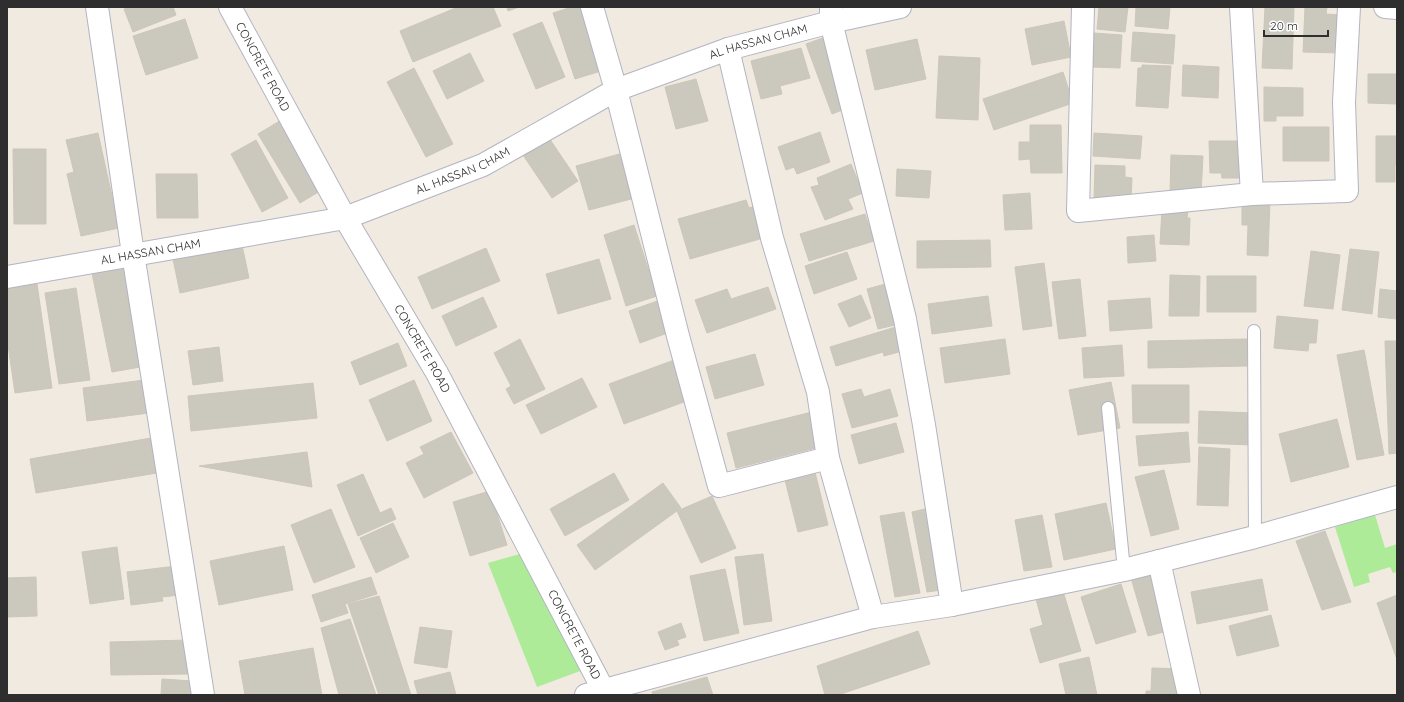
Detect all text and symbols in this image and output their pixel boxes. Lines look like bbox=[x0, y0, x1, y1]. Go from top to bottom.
scale bar bbox=[1264, 12, 1328, 38]
text: 20 m bbox=[1270, 18, 1298, 33]
street label: CONCRETE ROAD bbox=[233, 19, 294, 114]
street label: AL HASSAN CHAM bbox=[707, 21, 809, 62]
street label: AL HASSAN CHAM bbox=[413, 143, 512, 197]
street label: AL HASSAN CHAM bbox=[100, 235, 202, 268]
street label: CONCRETE ROAD bbox=[391, 302, 454, 395]
street label: CONCRETE ROAD bbox=[545, 587, 605, 682]

